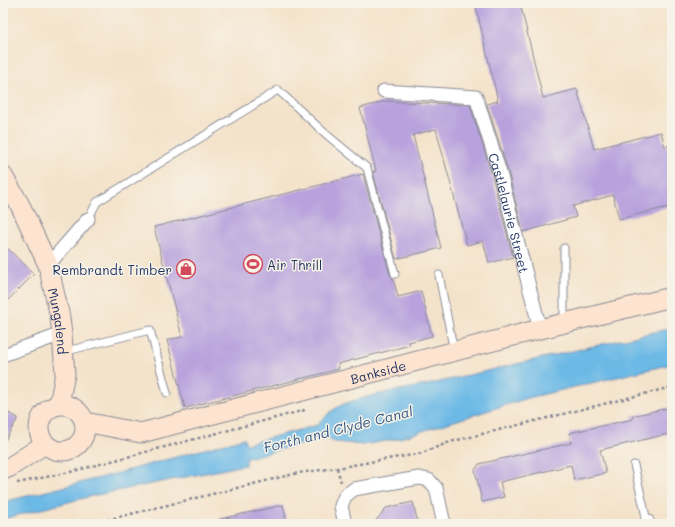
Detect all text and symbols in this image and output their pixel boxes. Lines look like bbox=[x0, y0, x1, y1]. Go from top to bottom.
street label: Castlelaurie Street bbox=[486, 151, 534, 275]
sports icon: Air Thrill bbox=[242, 253, 264, 275]
place label: Air Thrill bbox=[267, 256, 322, 273]
shop icon: Rembrandt Timber bbox=[175, 258, 197, 280]
place label: Rembrandt Timber bbox=[53, 261, 172, 278]
street label: Mungalend bbox=[45, 286, 72, 355]
street label: Bankside bbox=[348, 356, 408, 387]
water label: Forth and Clyde Canal bbox=[261, 401, 415, 457]

